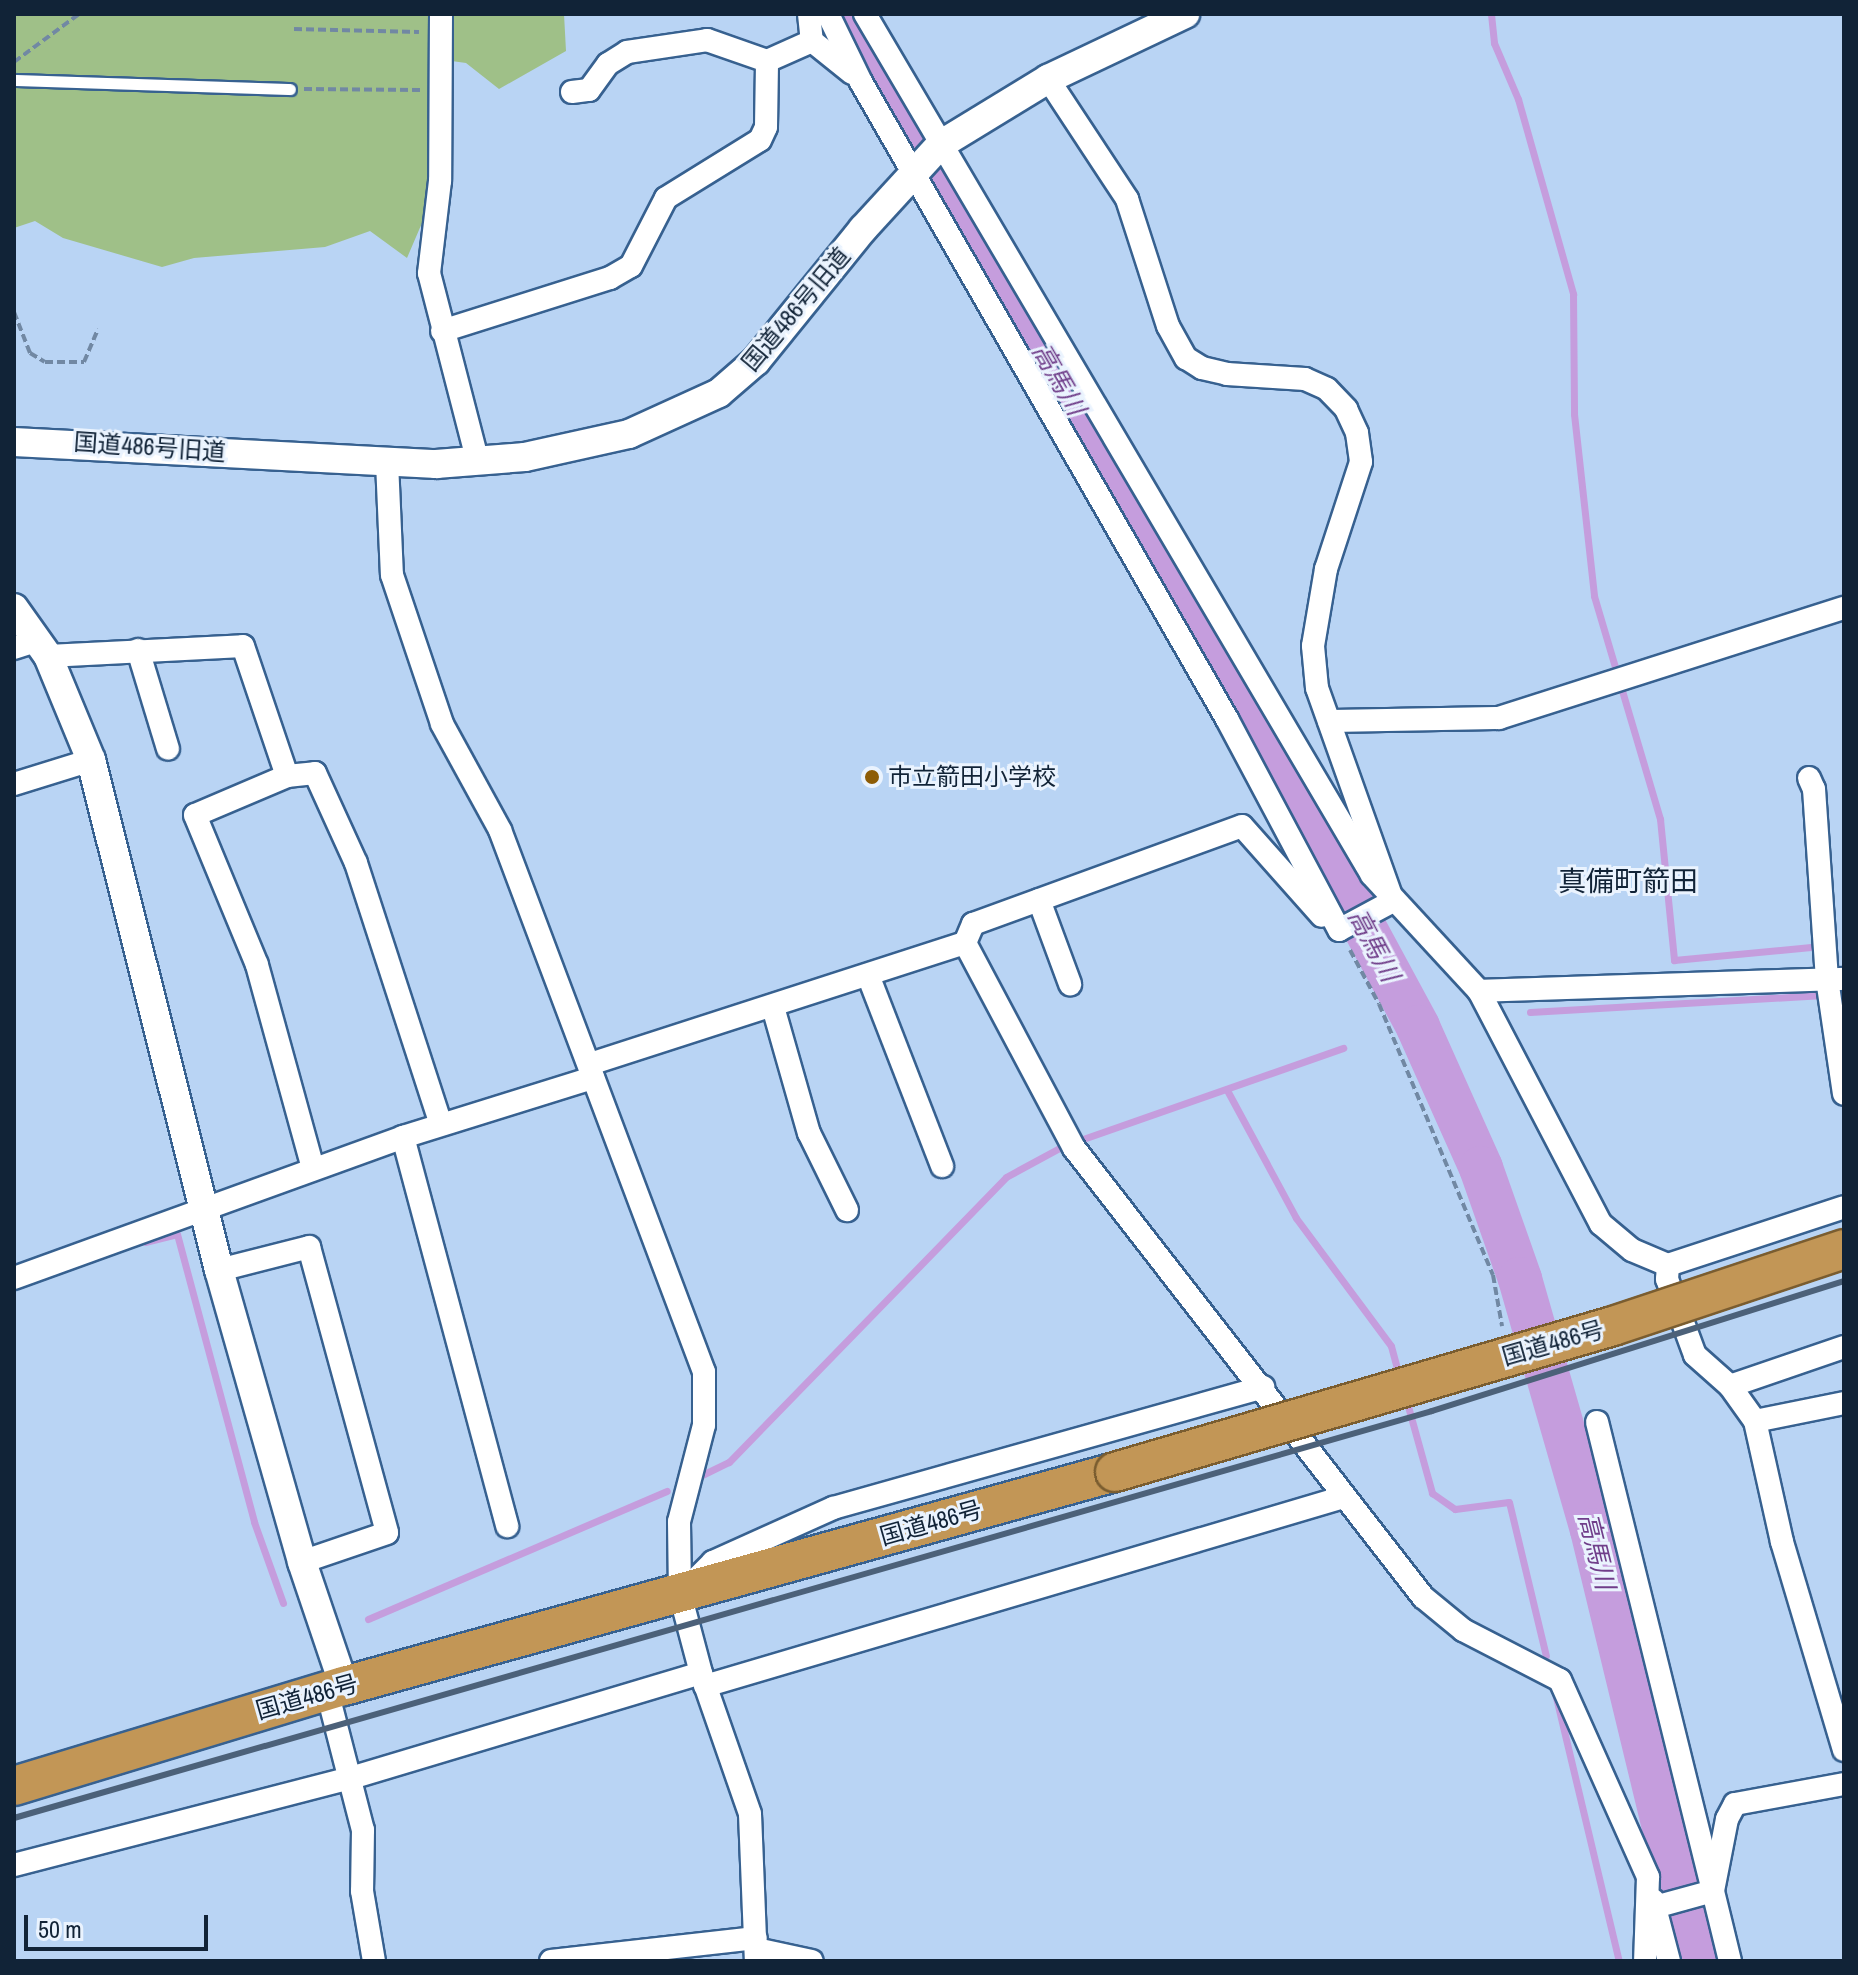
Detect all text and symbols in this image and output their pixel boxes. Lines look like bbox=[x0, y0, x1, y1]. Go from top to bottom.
street label: 国道486号旧道 bbox=[736, 241, 856, 377]
water label: 高馬川 bbox=[1026, 337, 1092, 421]
street label: 国道486号旧道 bbox=[73, 427, 227, 467]
place label: 市立箭田小学校 bbox=[888, 763, 1056, 791]
marker: 市立箭田小学校 bbox=[863, 768, 881, 786]
district label: 真備町箭田 bbox=[1558, 864, 1698, 898]
water label: 高馬川 bbox=[1342, 903, 1406, 987]
street label: 国道486号 bbox=[1499, 1315, 1607, 1371]
street label: 国道486号 bbox=[877, 1495, 985, 1551]
water label: 高馬川 bbox=[1572, 1509, 1622, 1593]
street label: 国道486号 bbox=[253, 1669, 361, 1725]
scale bar bbox=[28, 1899, 212, 1949]
text: 50 m bbox=[38, 1913, 82, 1945]

